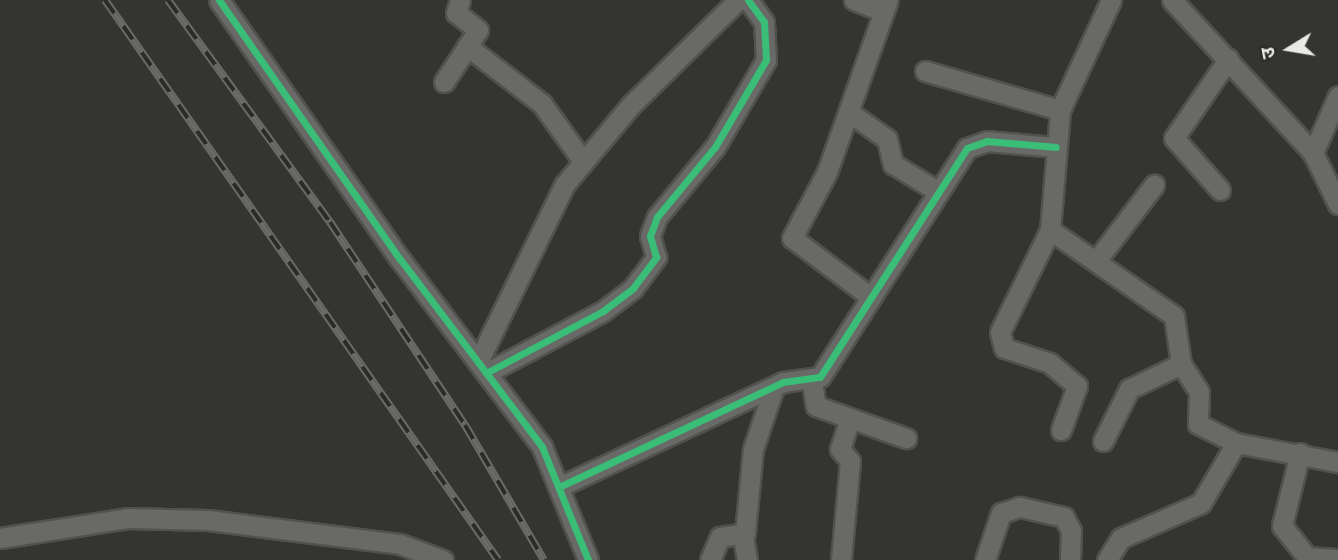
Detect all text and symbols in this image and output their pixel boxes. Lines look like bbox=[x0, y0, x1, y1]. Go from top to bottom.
north arrow bbox=[1254, 14, 1324, 84]
text: उ bbox=[1256, 45, 1280, 61]

